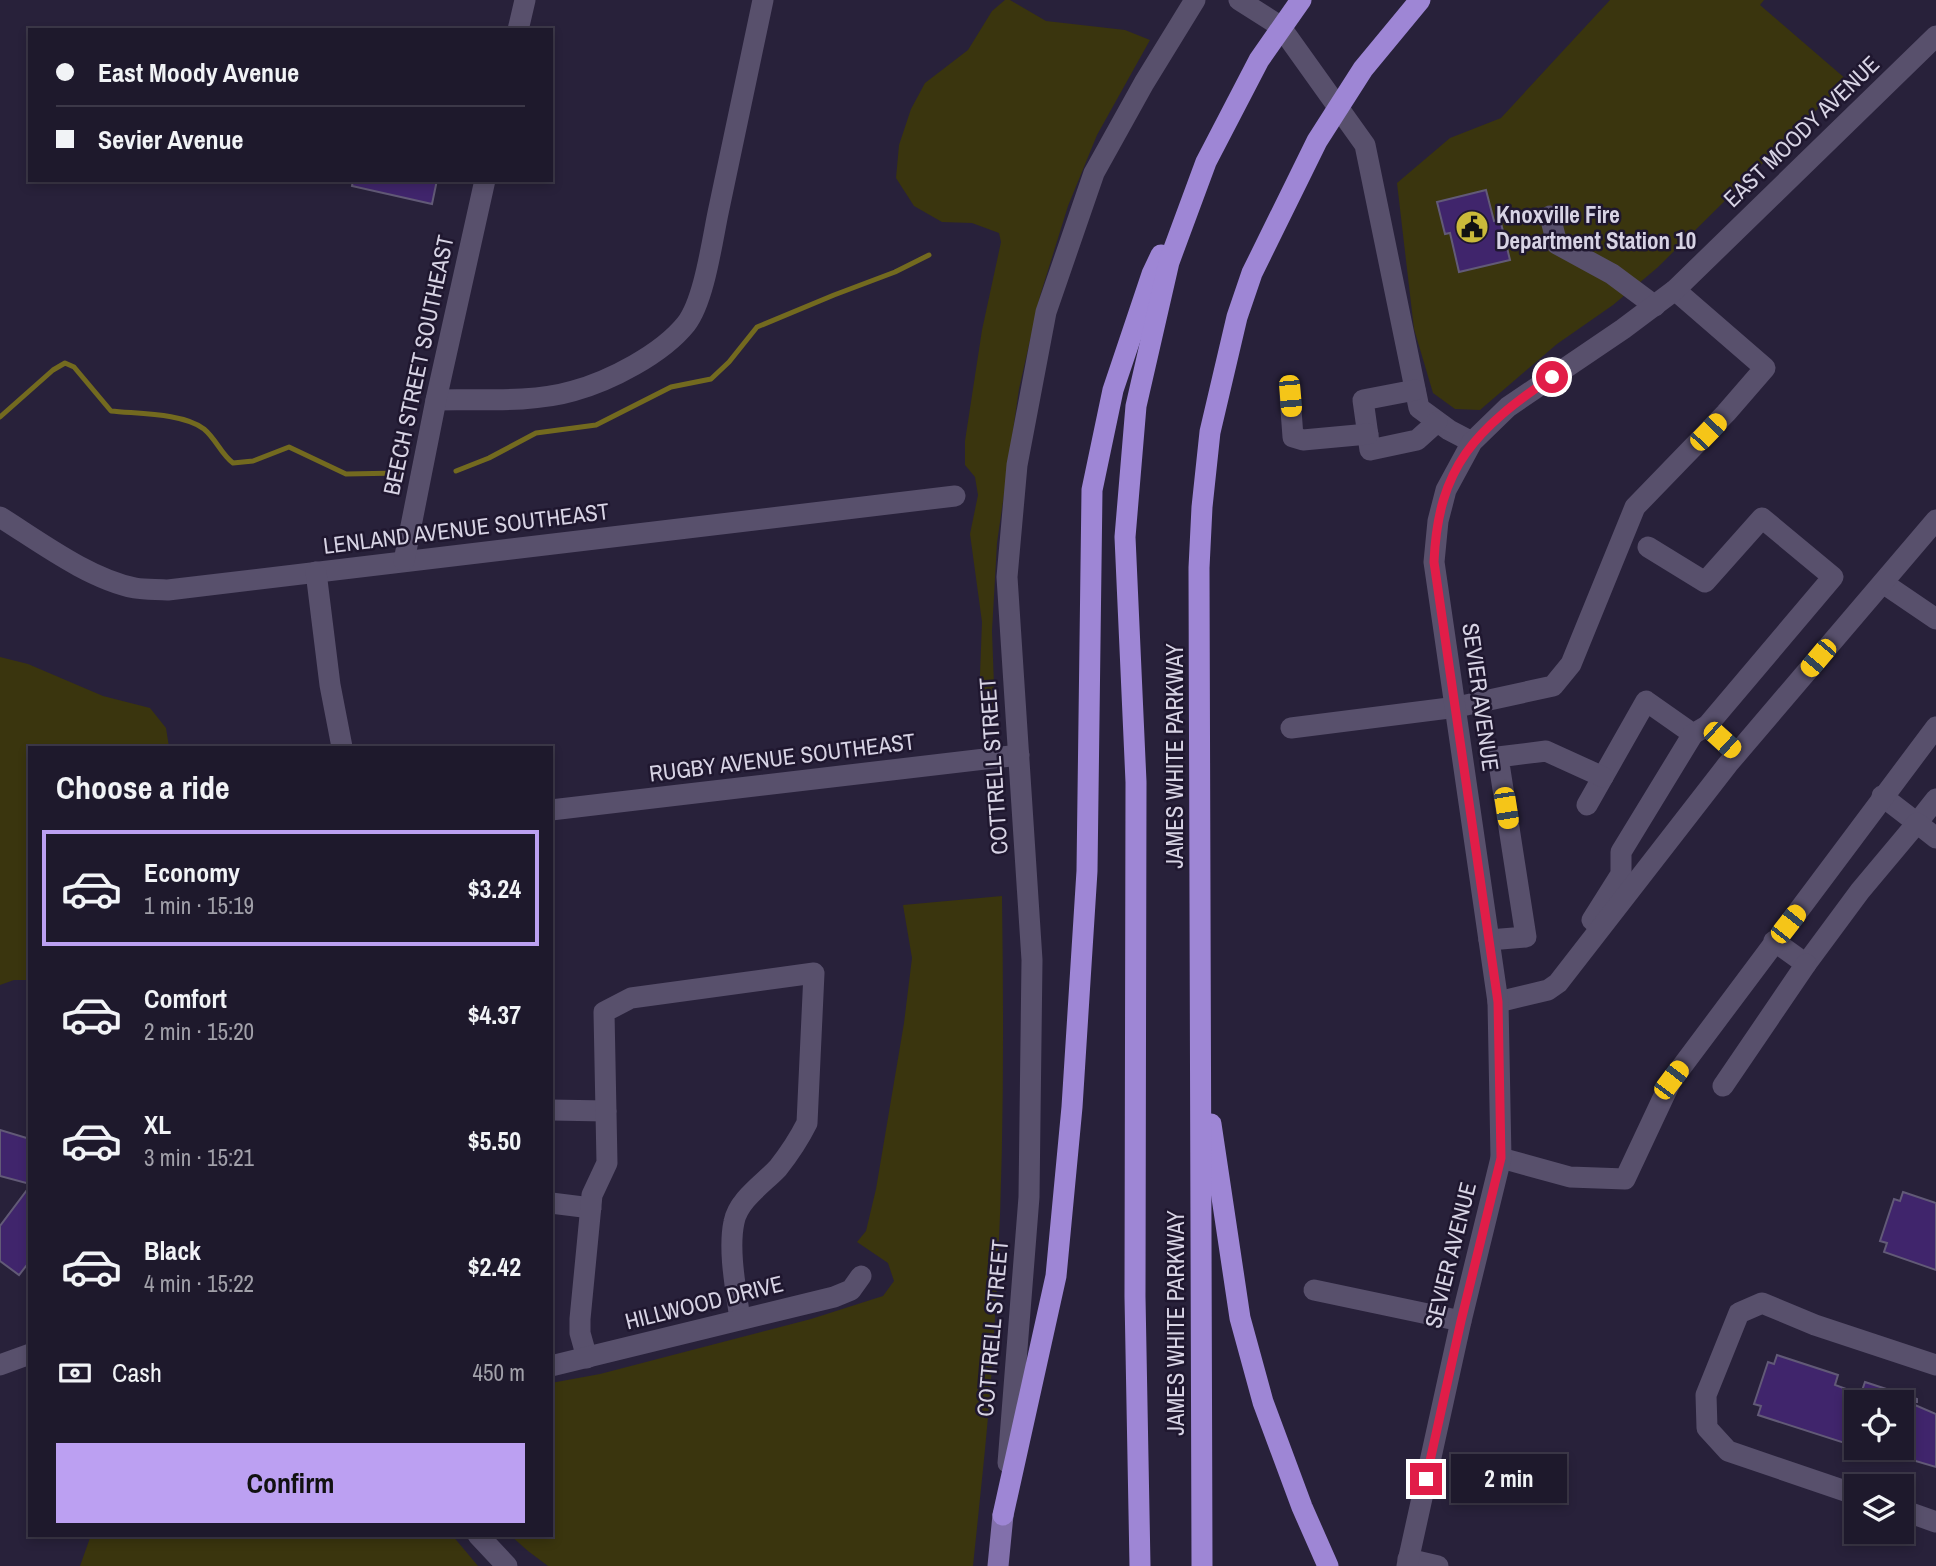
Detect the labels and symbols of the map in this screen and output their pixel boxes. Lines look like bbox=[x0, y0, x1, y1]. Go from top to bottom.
street label: EAST MOODY AVENUE bbox=[1716, 48, 1886, 214]
place label: Knoxville Fire Department Station 10 bbox=[1496, 199, 1696, 256]
public building icon: Knoxville Fire Department Station 10 bbox=[1453, 208, 1491, 246]
street label: BEECH STREET SOUTHEAST bbox=[375, 232, 461, 498]
route start bbox=[1536, 361, 1568, 393]
car bbox=[1278, 374, 1303, 418]
car bbox=[1686, 410, 1731, 454]
street label: LENLAND AVENUE SOUTHEAST bbox=[321, 495, 611, 561]
street label: SEVIER AVENUE bbox=[1455, 621, 1507, 773]
car bbox=[1797, 635, 1840, 681]
street label: JAMES WHITE PARKWAY bbox=[1159, 643, 1190, 869]
street label: COTTRELL STREET bbox=[971, 676, 1015, 856]
car bbox=[1700, 718, 1745, 762]
street label: RUGBY AVENUE SOUTHEAST bbox=[647, 725, 917, 789]
car bbox=[1493, 786, 1520, 830]
car bbox=[1767, 901, 1810, 947]
car bbox=[1650, 1057, 1693, 1103]
street label: SEVIER AVENUE bbox=[1417, 1179, 1483, 1331]
street label: JAMES WHITE PARKWAY bbox=[1160, 1210, 1191, 1436]
street label: COTTRELL STREET bbox=[969, 1238, 1015, 1418]
street label: HILLWOOD DRIVE bbox=[622, 1267, 786, 1337]
callout: 2 min bbox=[1450, 1454, 1566, 1504]
route end bbox=[1410, 1463, 1442, 1495]

